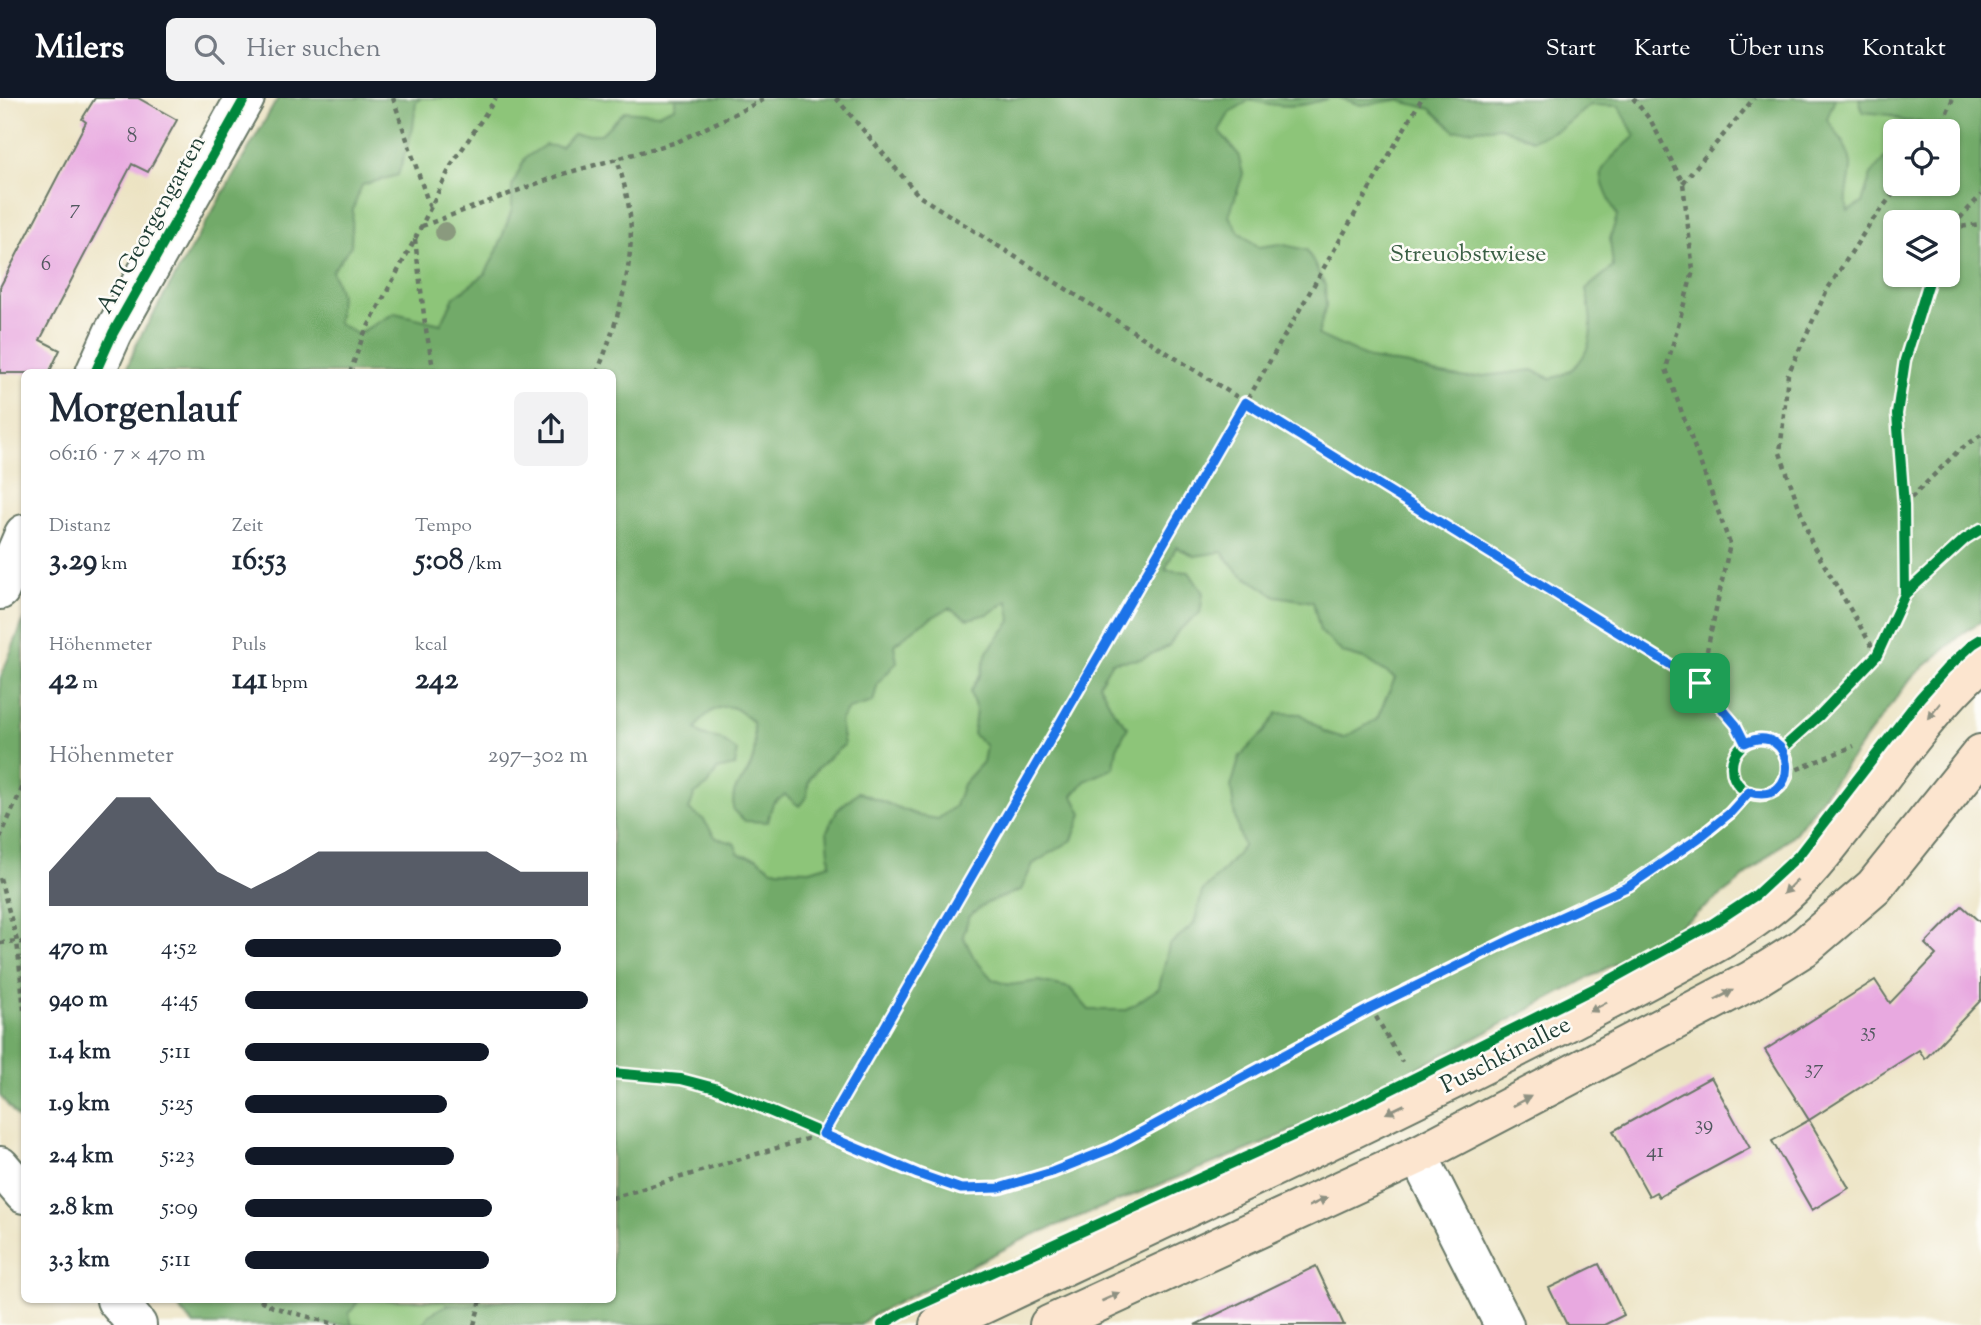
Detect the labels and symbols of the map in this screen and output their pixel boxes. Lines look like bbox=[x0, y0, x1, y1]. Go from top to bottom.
house number: 8 bbox=[127, 122, 137, 152]
street label: Am Georgengarten bbox=[89, 130, 215, 320]
house number: 7 bbox=[70, 194, 81, 224]
park label: Streuobstwiese bbox=[1390, 238, 1546, 272]
house number: 6 bbox=[41, 250, 51, 280]
pin bbox=[1670, 653, 1730, 713]
one-way arrow bbox=[1926, 701, 1941, 719]
one-way arrow bbox=[1782, 879, 1799, 896]
one-way arrow bbox=[1714, 990, 1734, 1002]
one-way arrow bbox=[1588, 1001, 1608, 1012]
street label: Puschkinallee bbox=[1435, 1008, 1577, 1103]
house number: 35 bbox=[1860, 1017, 1876, 1047]
house number: 37 bbox=[1804, 1054, 1824, 1084]
one-way arrow bbox=[1512, 1095, 1532, 1107]
one-way arrow bbox=[1385, 1103, 1405, 1115]
house number: 39 bbox=[1695, 1110, 1713, 1140]
house number: 41 bbox=[1646, 1137, 1664, 1167]
one-way arrow bbox=[1308, 1196, 1328, 1208]
one-way arrow bbox=[1101, 1291, 1122, 1302]

